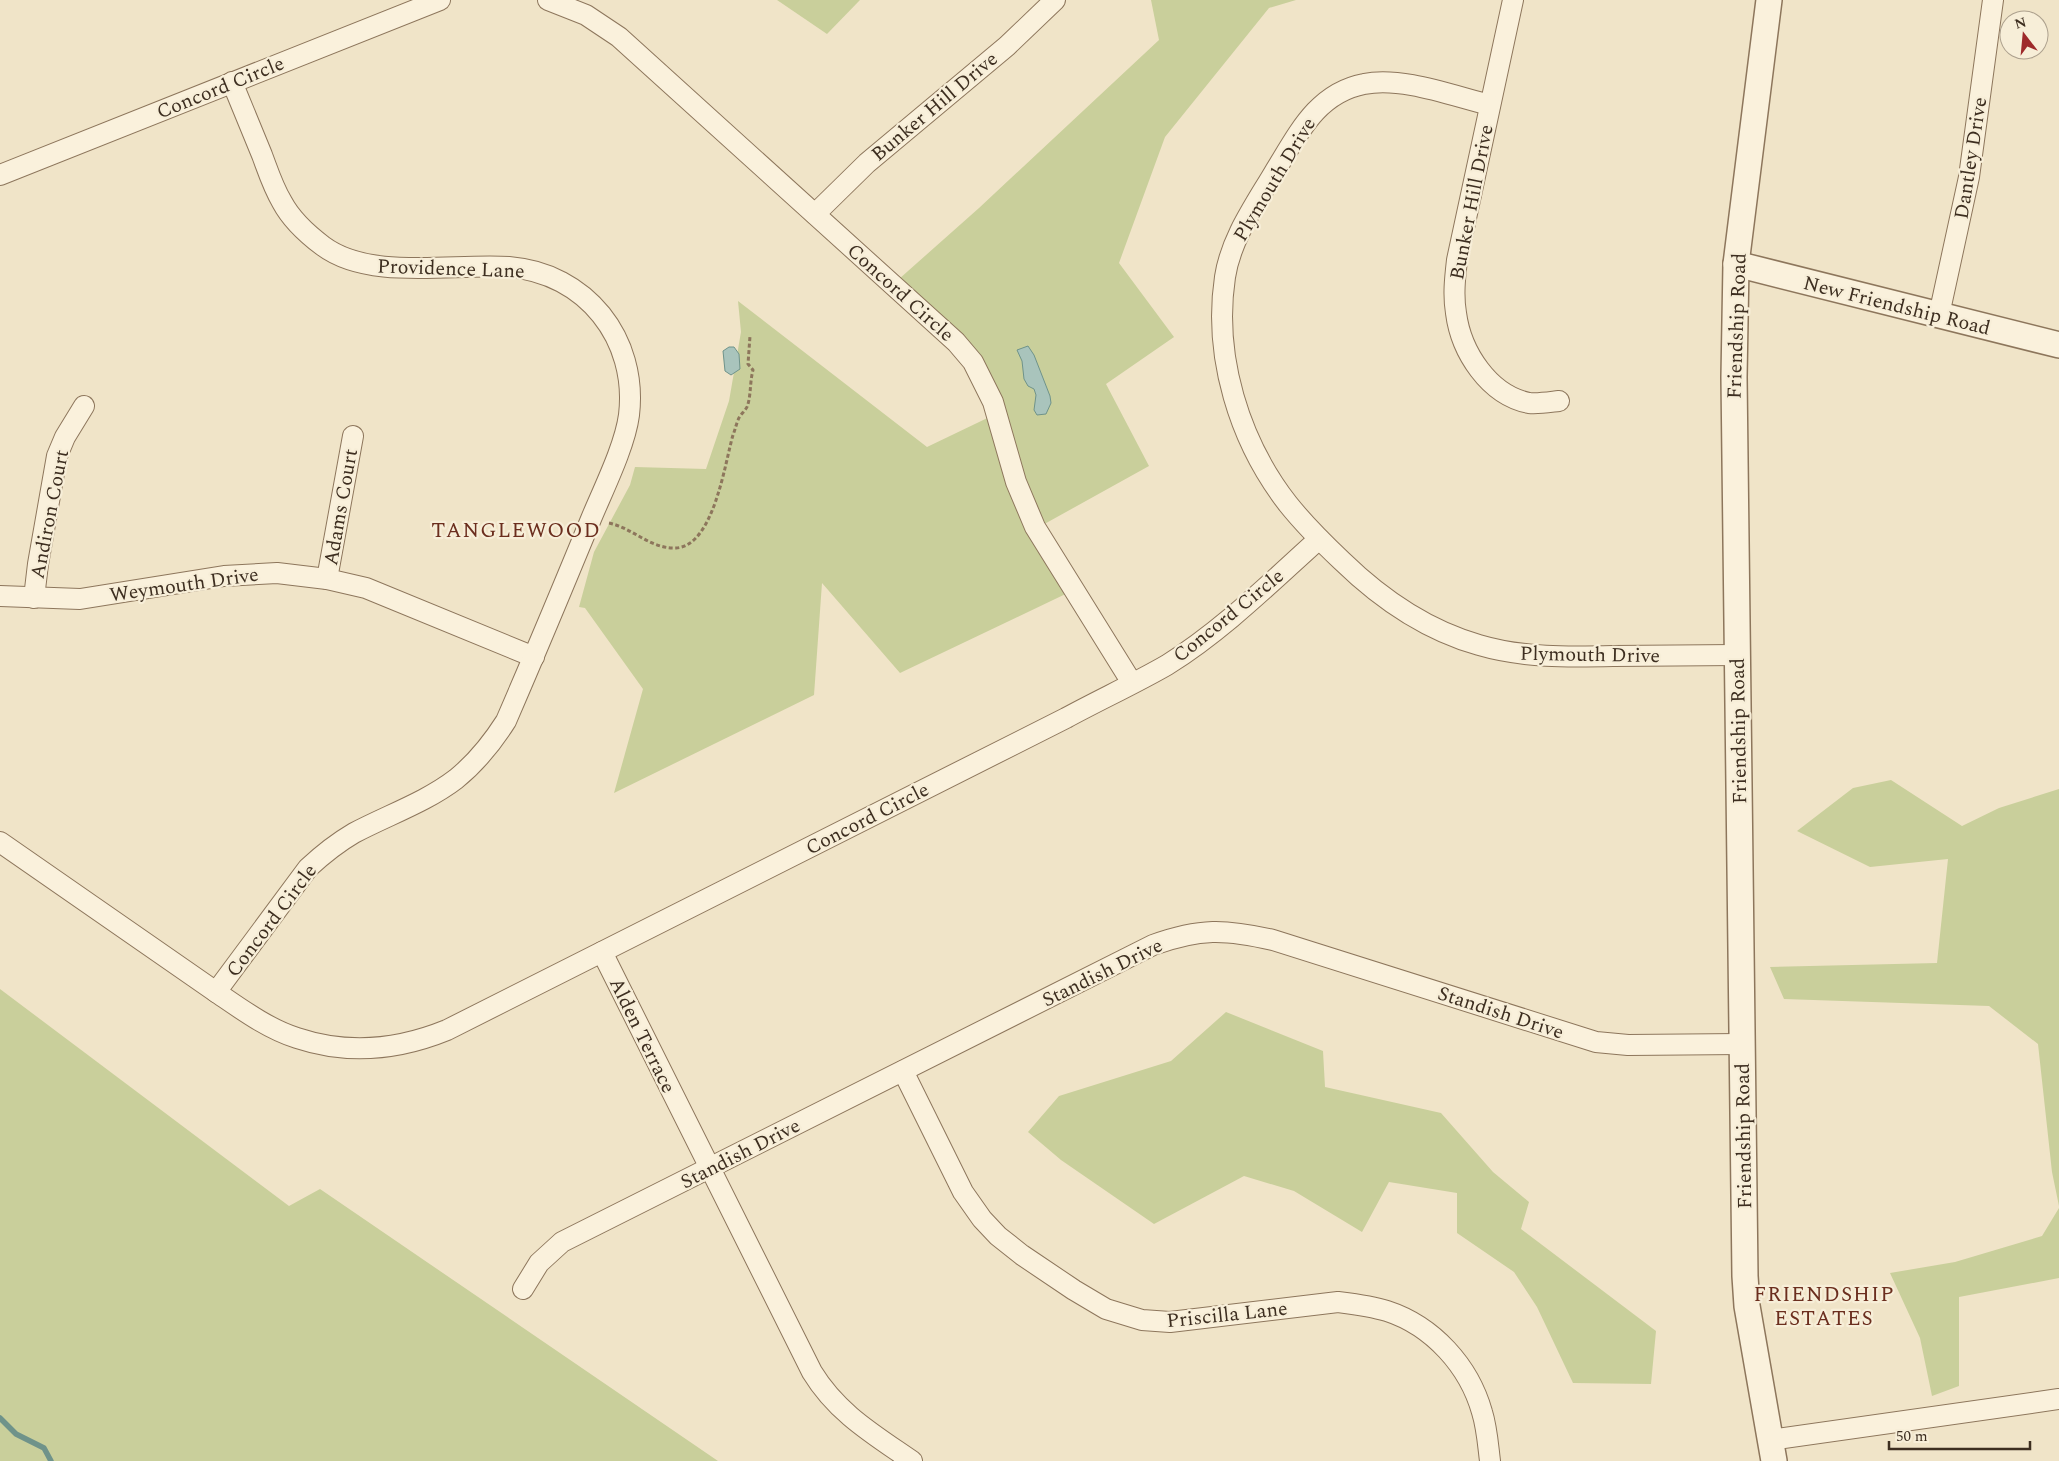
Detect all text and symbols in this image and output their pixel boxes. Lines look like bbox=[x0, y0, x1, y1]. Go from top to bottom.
north arrow bbox=[1999, 10, 2049, 60]
text: N bbox=[2012, 11, 2029, 35]
street label: Bunker Hill Drive bbox=[865, 45, 1005, 169]
street label: Concord Circle bbox=[152, 49, 289, 127]
street label: Dantley Drive bbox=[1947, 95, 1995, 221]
street label: Plymouth Drive bbox=[1226, 112, 1324, 247]
street label: Bunker Hill Drive bbox=[1442, 122, 1502, 282]
street label: Concord Circle bbox=[840, 236, 961, 349]
street label: Providence Lane bbox=[377, 251, 525, 287]
street label: Friendship Road bbox=[1719, 252, 1755, 400]
street label: New Friendship Road bbox=[1800, 268, 1994, 344]
street label: Adams Court bbox=[316, 446, 366, 568]
street label: Andiron Court bbox=[23, 447, 77, 581]
district label: TANGLEWOOD bbox=[431, 515, 601, 547]
street label: Weymouth Drive bbox=[108, 560, 261, 610]
street label: Concord Circle bbox=[1167, 562, 1291, 670]
street label: Plymouth Drive bbox=[1520, 639, 1660, 671]
street label: Friendship Road bbox=[1723, 658, 1755, 804]
street label: Concord Circle bbox=[800, 775, 935, 863]
street label: Concord Circle bbox=[219, 858, 324, 984]
street label: Standish Drive bbox=[1037, 931, 1168, 1015]
street label: Alden Terrace bbox=[601, 972, 683, 1098]
street label: Standish Drive bbox=[1434, 978, 1568, 1047]
street label: Friendship Road bbox=[1728, 1063, 1760, 1209]
street label: Standish Drive bbox=[675, 1111, 806, 1197]
district label: FRIENDSHIP ESTATES bbox=[1753, 1279, 1895, 1335]
street label: Priscilla Lane bbox=[1165, 1294, 1289, 1336]
scale bar bbox=[1889, 1418, 2030, 1450]
text: 50 m bbox=[1896, 1425, 1928, 1448]

